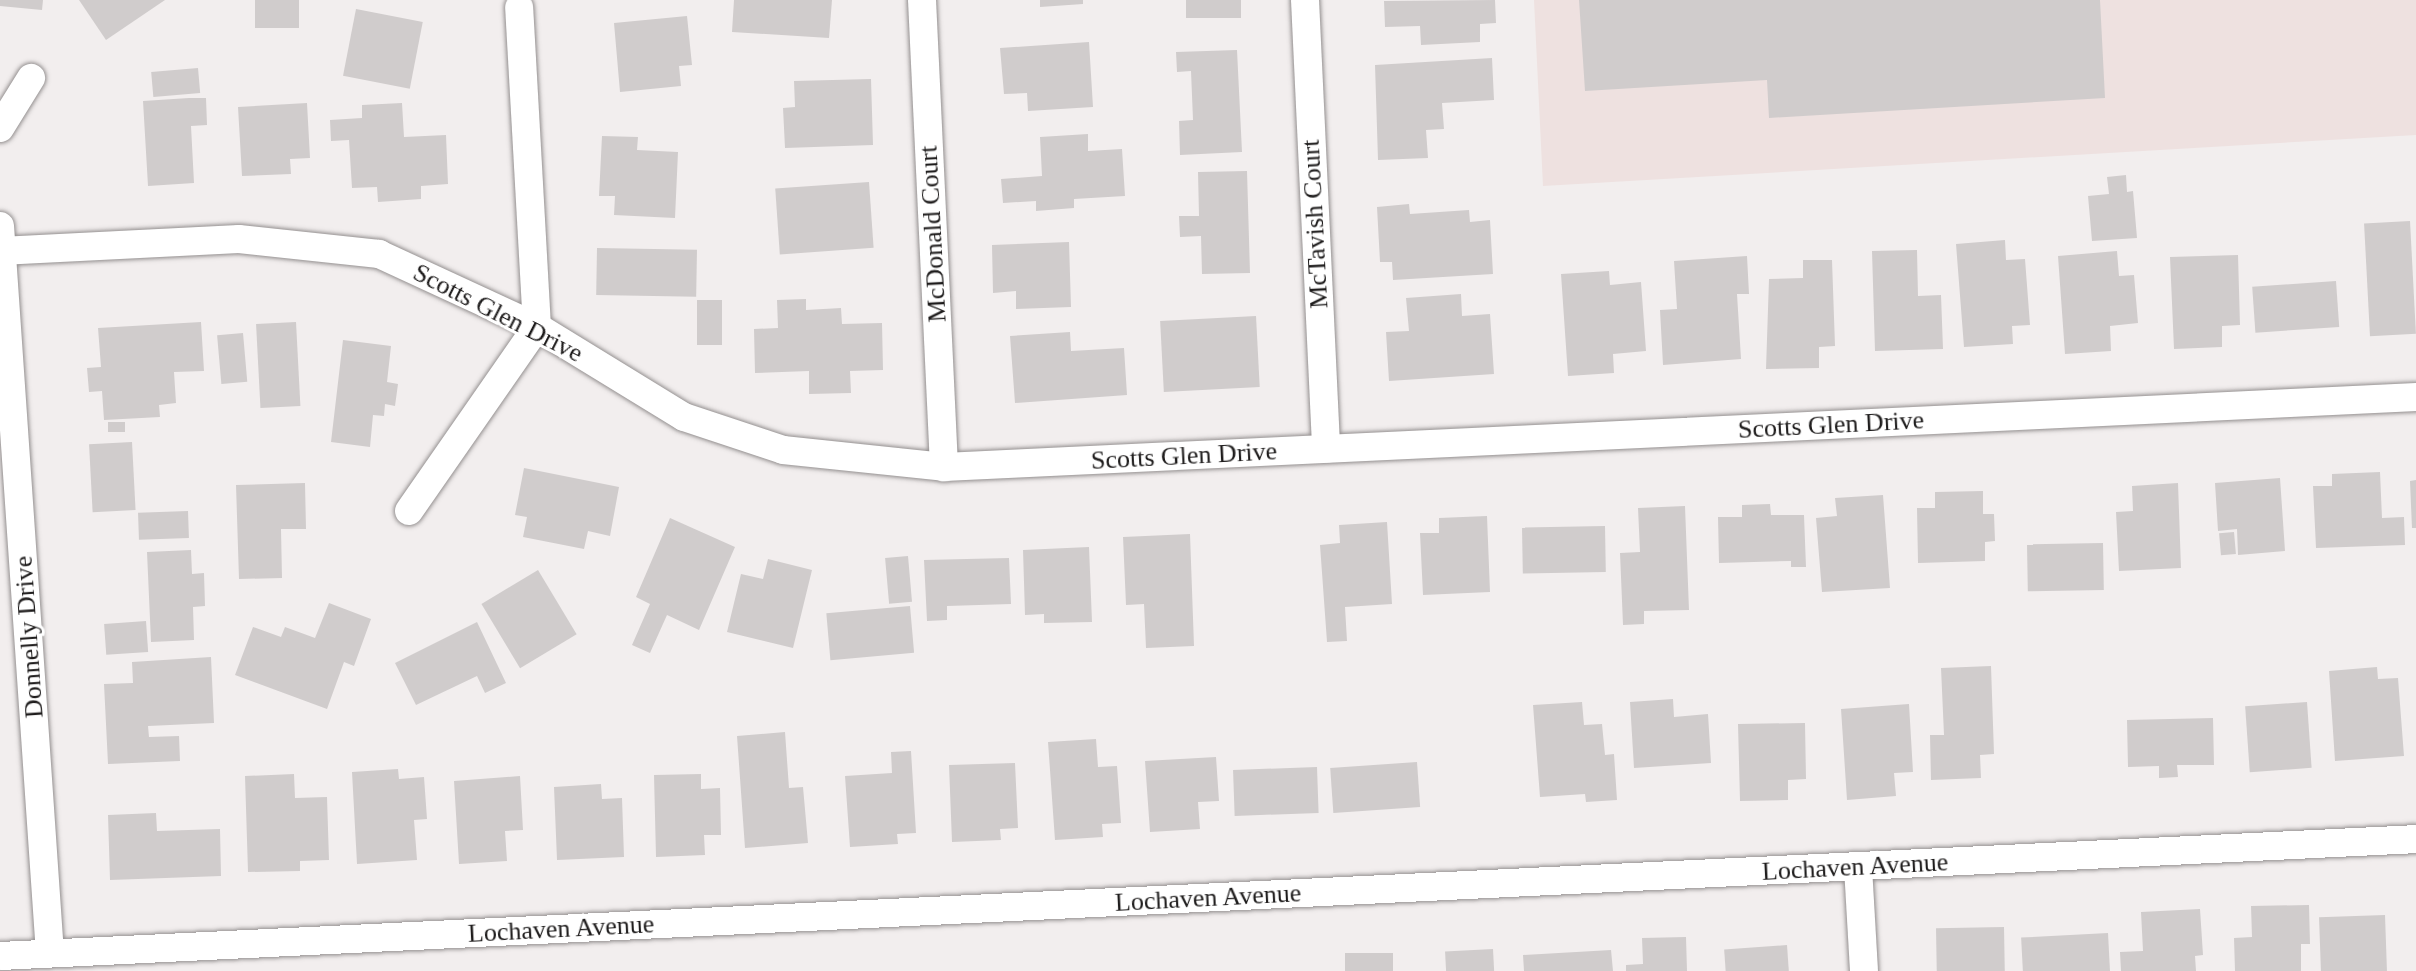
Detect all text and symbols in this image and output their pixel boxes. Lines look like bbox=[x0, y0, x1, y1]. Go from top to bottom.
street label: McTavish Court bbox=[1295, 139, 1335, 309]
street label: McDonald Court bbox=[913, 145, 953, 323]
street label: Scotts Glen Drive bbox=[408, 257, 588, 369]
street label: Scotts Glen Drive bbox=[1737, 405, 1925, 445]
street label: Scotts Glen Drive bbox=[1090, 436, 1278, 476]
street label: Donnelly Drive bbox=[8, 555, 50, 719]
street label: Lochaven Avenue bbox=[1760, 847, 1950, 887]
street label: Lochaven Avenue bbox=[1113, 878, 1303, 918]
street label: Lochaven Avenue bbox=[466, 909, 656, 949]

